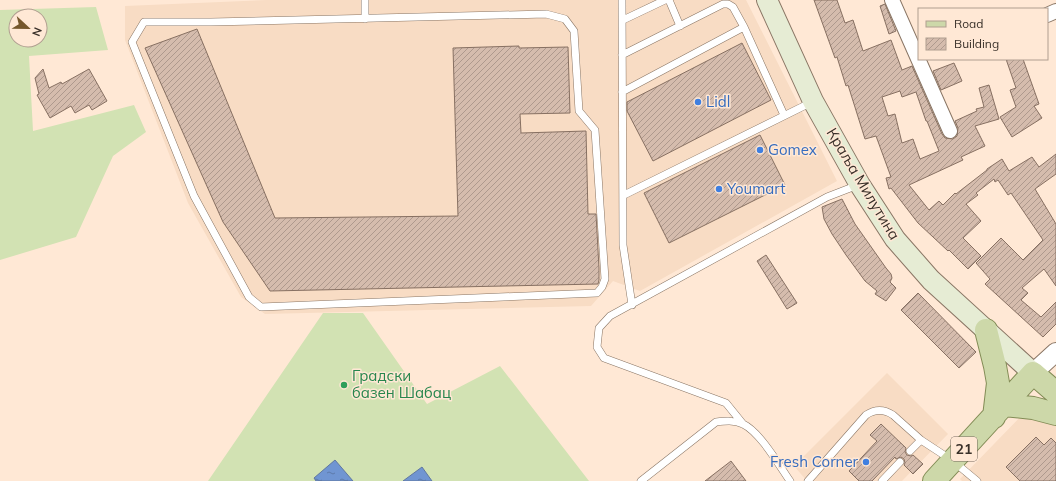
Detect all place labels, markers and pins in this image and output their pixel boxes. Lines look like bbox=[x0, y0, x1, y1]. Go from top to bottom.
place label: Lidl bbox=[706, 92, 730, 111]
marker: Lidl bbox=[693, 97, 703, 107]
place label: Gomex bbox=[768, 140, 817, 159]
marker: Gomex bbox=[755, 145, 765, 155]
place label: Youmart bbox=[726, 179, 785, 198]
marker: Youmart bbox=[714, 184, 724, 194]
place label: Градски базен Шабац bbox=[352, 366, 451, 402]
marker: Градски базен Шабац bbox=[339, 380, 349, 390]
place label: Fresh Corner bbox=[770, 452, 859, 471]
marker: Fresh Corner bbox=[861, 457, 871, 467]

